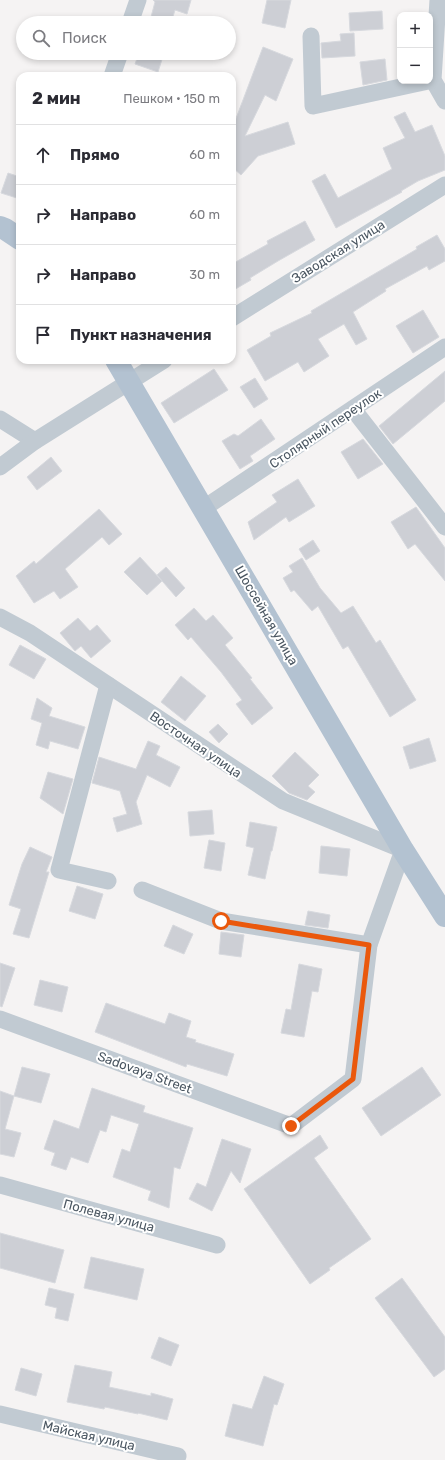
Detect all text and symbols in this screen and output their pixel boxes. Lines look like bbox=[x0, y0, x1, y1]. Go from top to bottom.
map controls bbox=[397, 12, 433, 84]
button: + bbox=[397, 12, 433, 48]
search box bbox=[16, 16, 236, 60]
icon: search bbox=[30, 27, 52, 49]
text: Поиск bbox=[62, 29, 107, 47]
button: − bbox=[397, 48, 433, 84]
text: 2 мин bbox=[32, 88, 81, 108]
text: Пешком · 150 m bbox=[123, 91, 220, 106]
icon: ahead bbox=[32, 144, 54, 166]
text: Прямо bbox=[70, 146, 120, 164]
text: 60 m bbox=[189, 147, 220, 162]
icon: right bbox=[32, 204, 54, 226]
text: Направо bbox=[70, 206, 136, 224]
text: 60 m bbox=[189, 207, 220, 222]
street label: Заводская улица bbox=[289, 217, 388, 286]
icon: right bbox=[32, 264, 54, 286]
text: Направо bbox=[70, 266, 136, 284]
text: 30 m bbox=[189, 267, 220, 282]
icon: arrive bbox=[32, 324, 54, 346]
text: Пункт назначения bbox=[70, 326, 212, 344]
street label: Столярный переулок bbox=[266, 385, 384, 471]
street label: Шоссейная улица bbox=[232, 563, 301, 668]
street label: Восточная улица bbox=[147, 708, 244, 781]
route start bbox=[212, 912, 230, 930]
street label: Sadovaya Street bbox=[96, 1048, 194, 1096]
route end bbox=[282, 1117, 300, 1135]
street label: Полевая улица bbox=[62, 1196, 156, 1235]
street label: Майская улица bbox=[41, 1418, 137, 1453]

